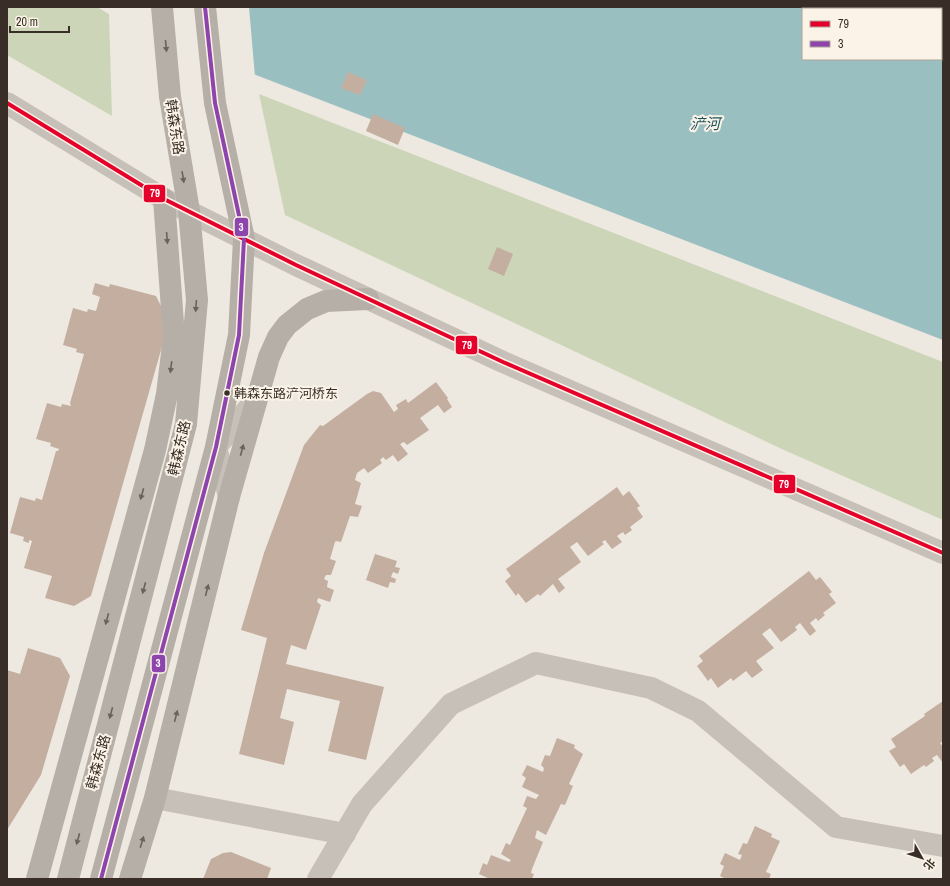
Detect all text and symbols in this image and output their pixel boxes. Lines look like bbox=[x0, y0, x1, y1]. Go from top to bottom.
scale bar bbox=[10, 8, 69, 34]
legend bbox=[802, 8, 942, 60]
text: 20 m bbox=[16, 14, 38, 30]
text: 79 bbox=[838, 16, 849, 32]
text: 3 bbox=[838, 36, 843, 52]
one-way arrow bbox=[162, 40, 169, 52]
street label: 韩森东路 bbox=[162, 98, 188, 156]
water label: 浐河 bbox=[690, 113, 723, 134]
one-way arrow bbox=[180, 171, 186, 183]
line badge: 79 bbox=[143, 184, 166, 203]
text: 79 bbox=[150, 186, 160, 200]
line badge: 3 bbox=[234, 217, 249, 237]
text: 3 bbox=[238, 220, 244, 234]
one-way arrow bbox=[163, 232, 170, 244]
one-way arrow bbox=[193, 300, 200, 312]
line badge: 79 bbox=[455, 335, 478, 355]
text: 79 bbox=[462, 338, 472, 352]
one-way arrow bbox=[167, 361, 174, 373]
place label: 韩森东路浐河桥东 bbox=[234, 385, 338, 402]
marker: 韩森东路浐河桥东 bbox=[222, 388, 232, 398]
street label: 韩森东路 bbox=[164, 419, 194, 477]
one-way arrow bbox=[239, 444, 245, 456]
line badge: 79 bbox=[773, 474, 796, 494]
text: 79 bbox=[779, 477, 789, 491]
one-way arrow bbox=[139, 488, 145, 500]
one-way arrow bbox=[141, 582, 147, 594]
one-way arrow bbox=[204, 584, 210, 596]
one-way arrow bbox=[104, 613, 110, 625]
line badge: 3 bbox=[151, 654, 166, 673]
text: 3 bbox=[155, 656, 161, 670]
one-way arrow bbox=[108, 708, 114, 720]
one-way arrow bbox=[173, 710, 179, 722]
street label: 韩森东路 bbox=[82, 733, 114, 791]
one-way arrow bbox=[75, 833, 81, 845]
one-way arrow bbox=[139, 835, 145, 847]
north arrow bbox=[902, 838, 942, 878]
text: 北 bbox=[921, 856, 939, 873]

